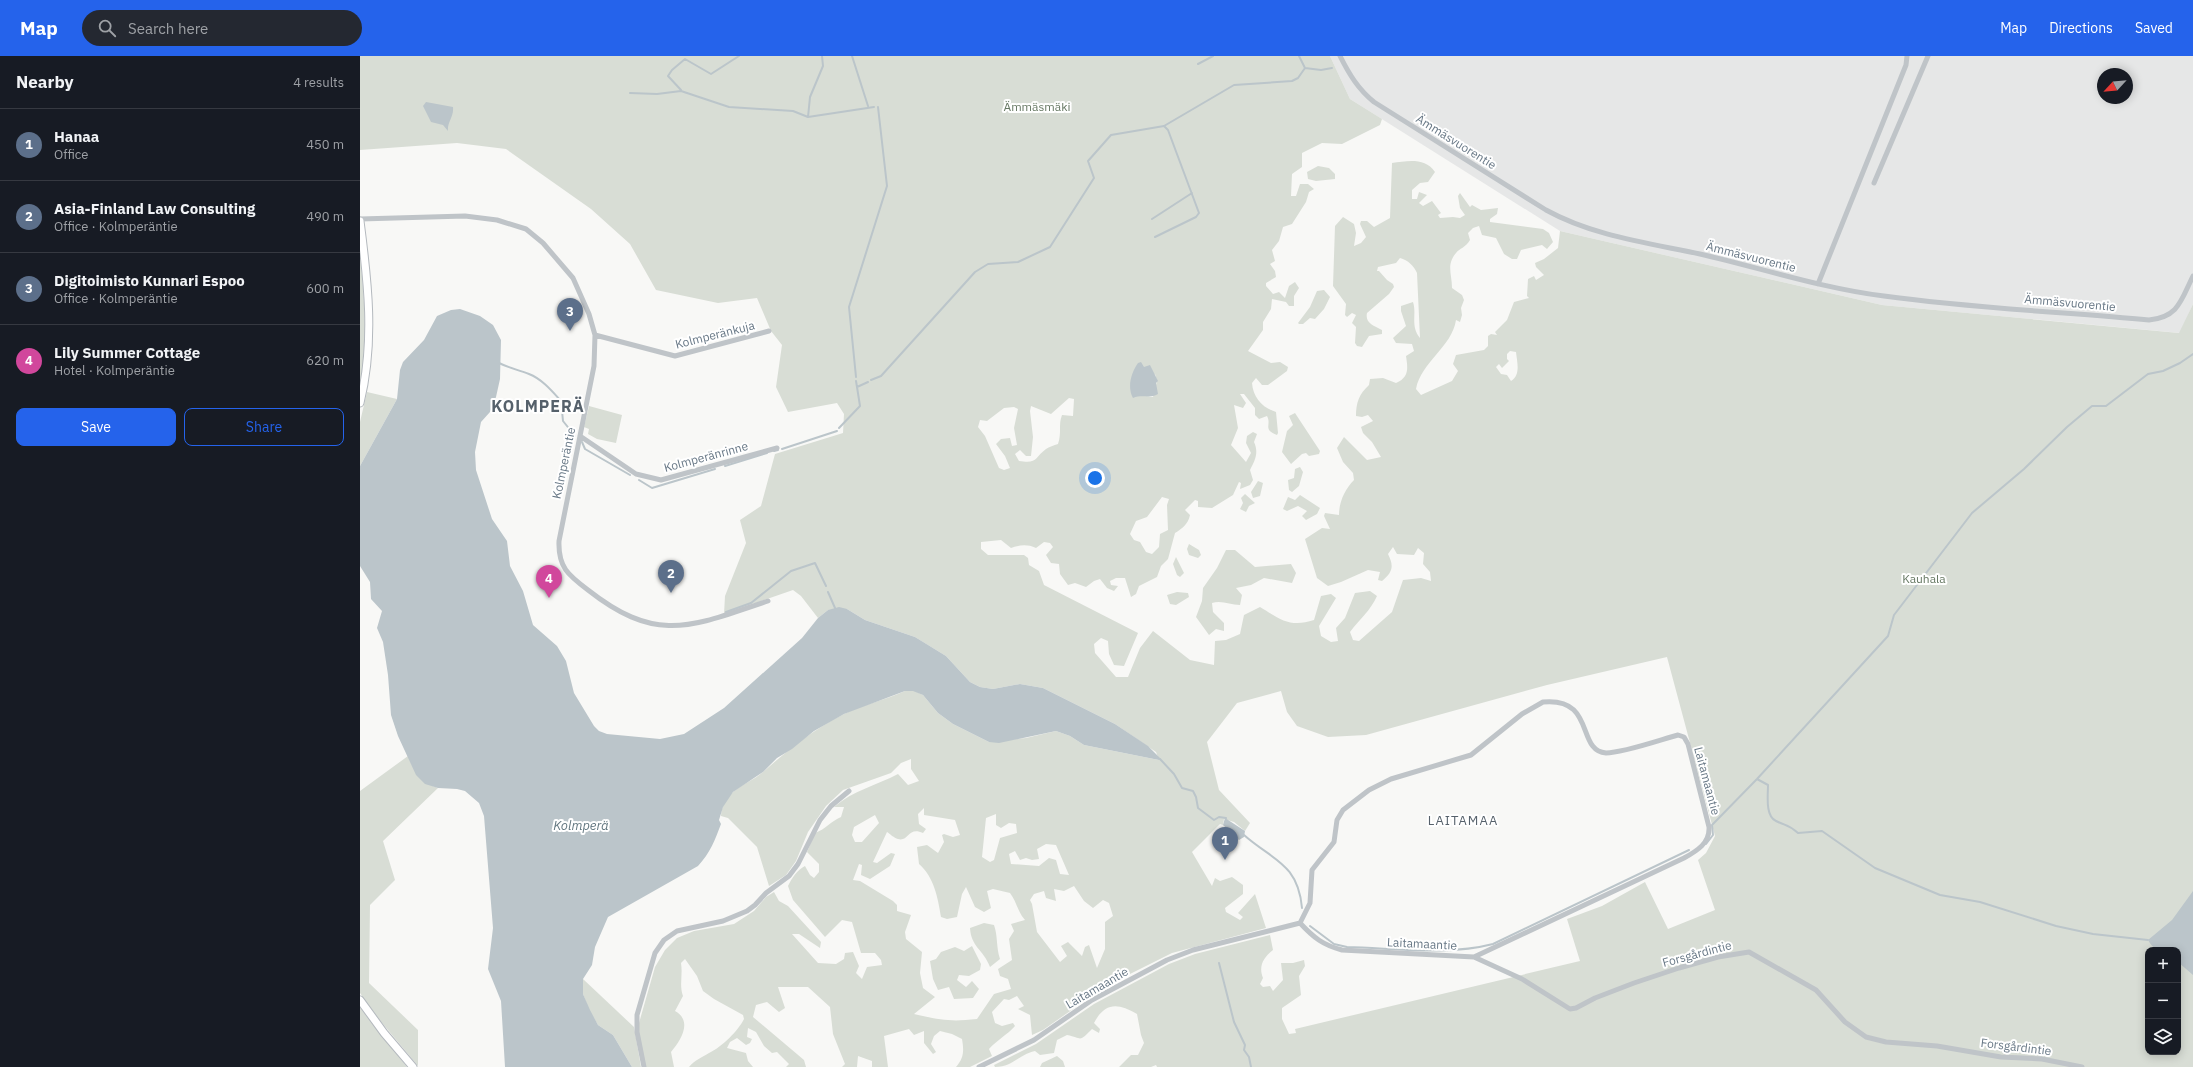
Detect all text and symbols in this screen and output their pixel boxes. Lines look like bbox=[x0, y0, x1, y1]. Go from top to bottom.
search box bbox=[82, 10, 362, 46]
text: Map bbox=[20, 16, 58, 40]
icon: search bbox=[96, 17, 118, 39]
text: Search here bbox=[128, 19, 208, 38]
text: Map bbox=[2000, 19, 2027, 37]
text: Directions bbox=[2049, 19, 2113, 37]
text: Saved bbox=[2135, 19, 2173, 37]
north arrow bbox=[2097, 68, 2133, 104]
text: Nearby bbox=[16, 71, 74, 93]
text: 4 results bbox=[293, 74, 344, 91]
park label: Ämmäsmäki bbox=[1003, 99, 1071, 114]
street label: Ämmäsvuorentie bbox=[1413, 111, 1499, 172]
text: Hanaa bbox=[54, 127, 99, 146]
text: 1 bbox=[25, 136, 33, 153]
text: 450 m bbox=[306, 136, 344, 153]
text: Office bbox=[54, 146, 88, 163]
text: Asia-Finland Law Consulting bbox=[54, 199, 255, 218]
text: 2 bbox=[25, 208, 33, 225]
text: 490 m bbox=[306, 208, 344, 225]
text: Office · Kolmperäntie bbox=[54, 218, 178, 235]
street label: Ämmäsvuorentie bbox=[1705, 238, 1798, 275]
text: Digitoimisto Kunnari Espoo bbox=[54, 271, 245, 290]
text: 3 bbox=[25, 280, 33, 297]
text: 600 m bbox=[306, 280, 344, 297]
text: Office · Kolmperäntie bbox=[54, 290, 178, 307]
street label: Ämmäsvuorentie bbox=[2024, 291, 2117, 314]
pin: 3 bbox=[557, 298, 583, 331]
street label: Kolmperänkuja bbox=[674, 317, 757, 352]
text: Lily Summer Cottage bbox=[54, 343, 200, 362]
text: 4 bbox=[25, 352, 33, 369]
text: 620 m bbox=[306, 352, 344, 369]
text: Hotel · Kolmperäntie bbox=[54, 362, 175, 379]
district label: KOLMPERÄ bbox=[491, 396, 585, 416]
button: Save bbox=[16, 408, 176, 446]
button: Share bbox=[184, 408, 344, 446]
street label: Kolmperäntie bbox=[549, 425, 578, 500]
street label: Kolmperänrinne bbox=[662, 438, 750, 475]
your location bbox=[1085, 468, 1105, 488]
pin: 2 bbox=[658, 560, 684, 593]
pin: 4 bbox=[536, 565, 562, 598]
park label: Kauhala bbox=[1902, 571, 1946, 586]
street label: Laitamaantie bbox=[1691, 745, 1724, 817]
district label: LAITAMAA bbox=[1428, 812, 1498, 829]
water label: Kolmperä bbox=[553, 817, 609, 834]
pin: 1 bbox=[1212, 827, 1238, 860]
street label: Laitamaantie bbox=[1387, 934, 1458, 953]
street label: Forsgårdintie bbox=[1661, 937, 1733, 970]
map controls bbox=[2145, 947, 2181, 1055]
button: + bbox=[2145, 947, 2181, 983]
street label: Laitamaantie bbox=[1063, 963, 1131, 1012]
button: − bbox=[2145, 983, 2181, 1019]
button: layers bbox=[2145, 1019, 2181, 1055]
street label: Forsgårdintie bbox=[1980, 1035, 2053, 1058]

